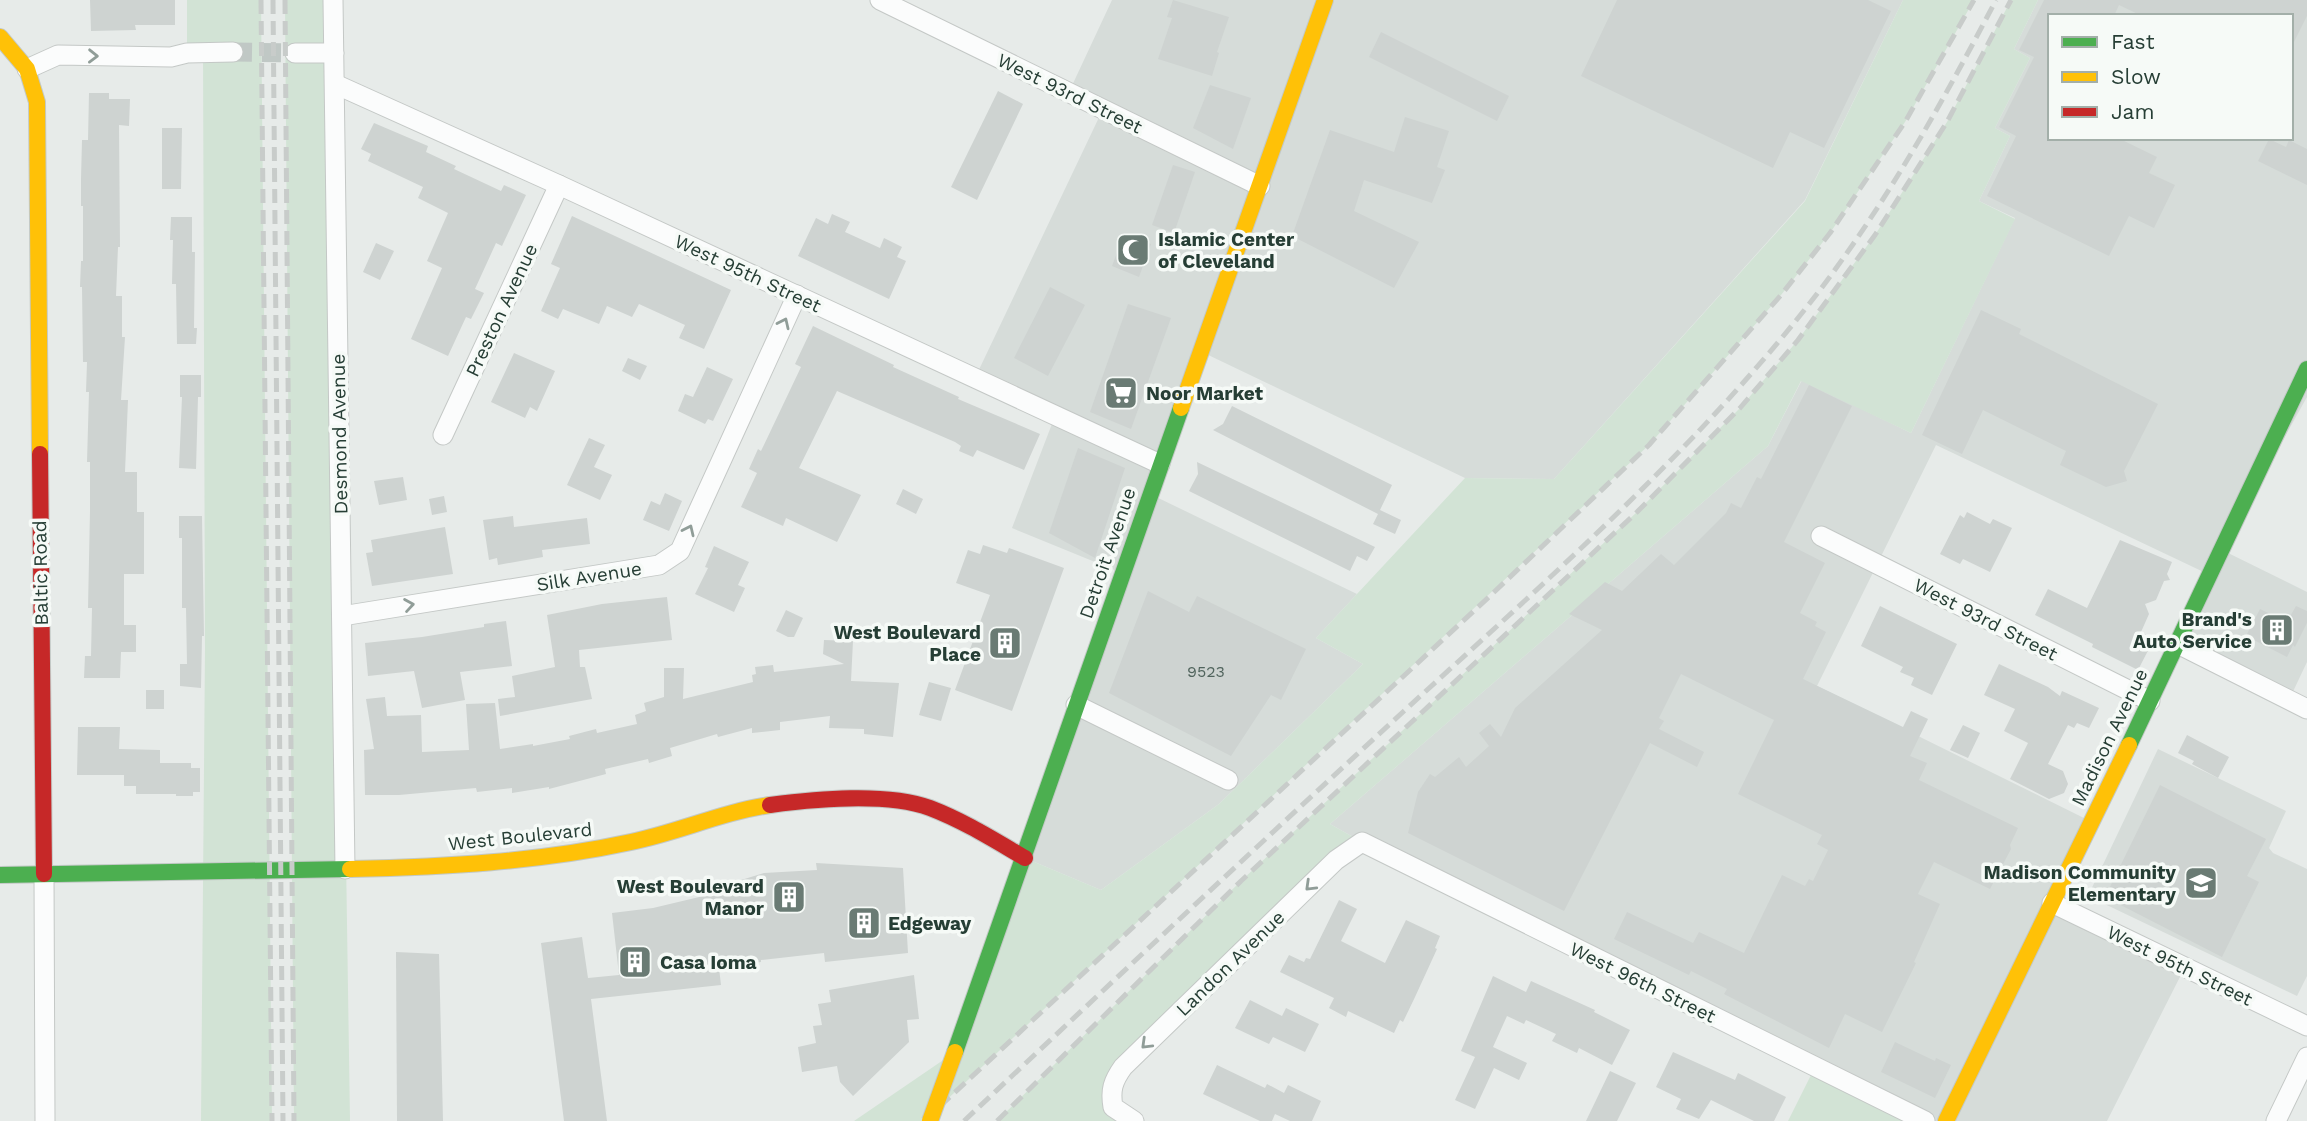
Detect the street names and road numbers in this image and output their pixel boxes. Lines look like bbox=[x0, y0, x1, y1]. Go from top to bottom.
street label: West 93rd Street bbox=[994, 48, 1146, 139]
street label: West 95th Street bbox=[671, 229, 825, 318]
street label: Preston Avenue bbox=[461, 240, 542, 380]
street label: Desmond Avenue bbox=[327, 353, 352, 515]
street label: Detroit Avenue bbox=[1074, 485, 1141, 622]
street label: Baltic Road bbox=[28, 520, 53, 626]
street label: Silk Avenue bbox=[535, 557, 643, 596]
street label: West 93rd Street bbox=[1910, 573, 2062, 666]
street label: Madison Avenue bbox=[2066, 665, 2153, 810]
street label: West Boulevard bbox=[447, 817, 593, 856]
street label: Landon Avenue bbox=[1171, 906, 1289, 1021]
street label: West 95th Street bbox=[2103, 920, 2256, 1011]
street label: West 96th Street bbox=[1566, 937, 1720, 1028]

